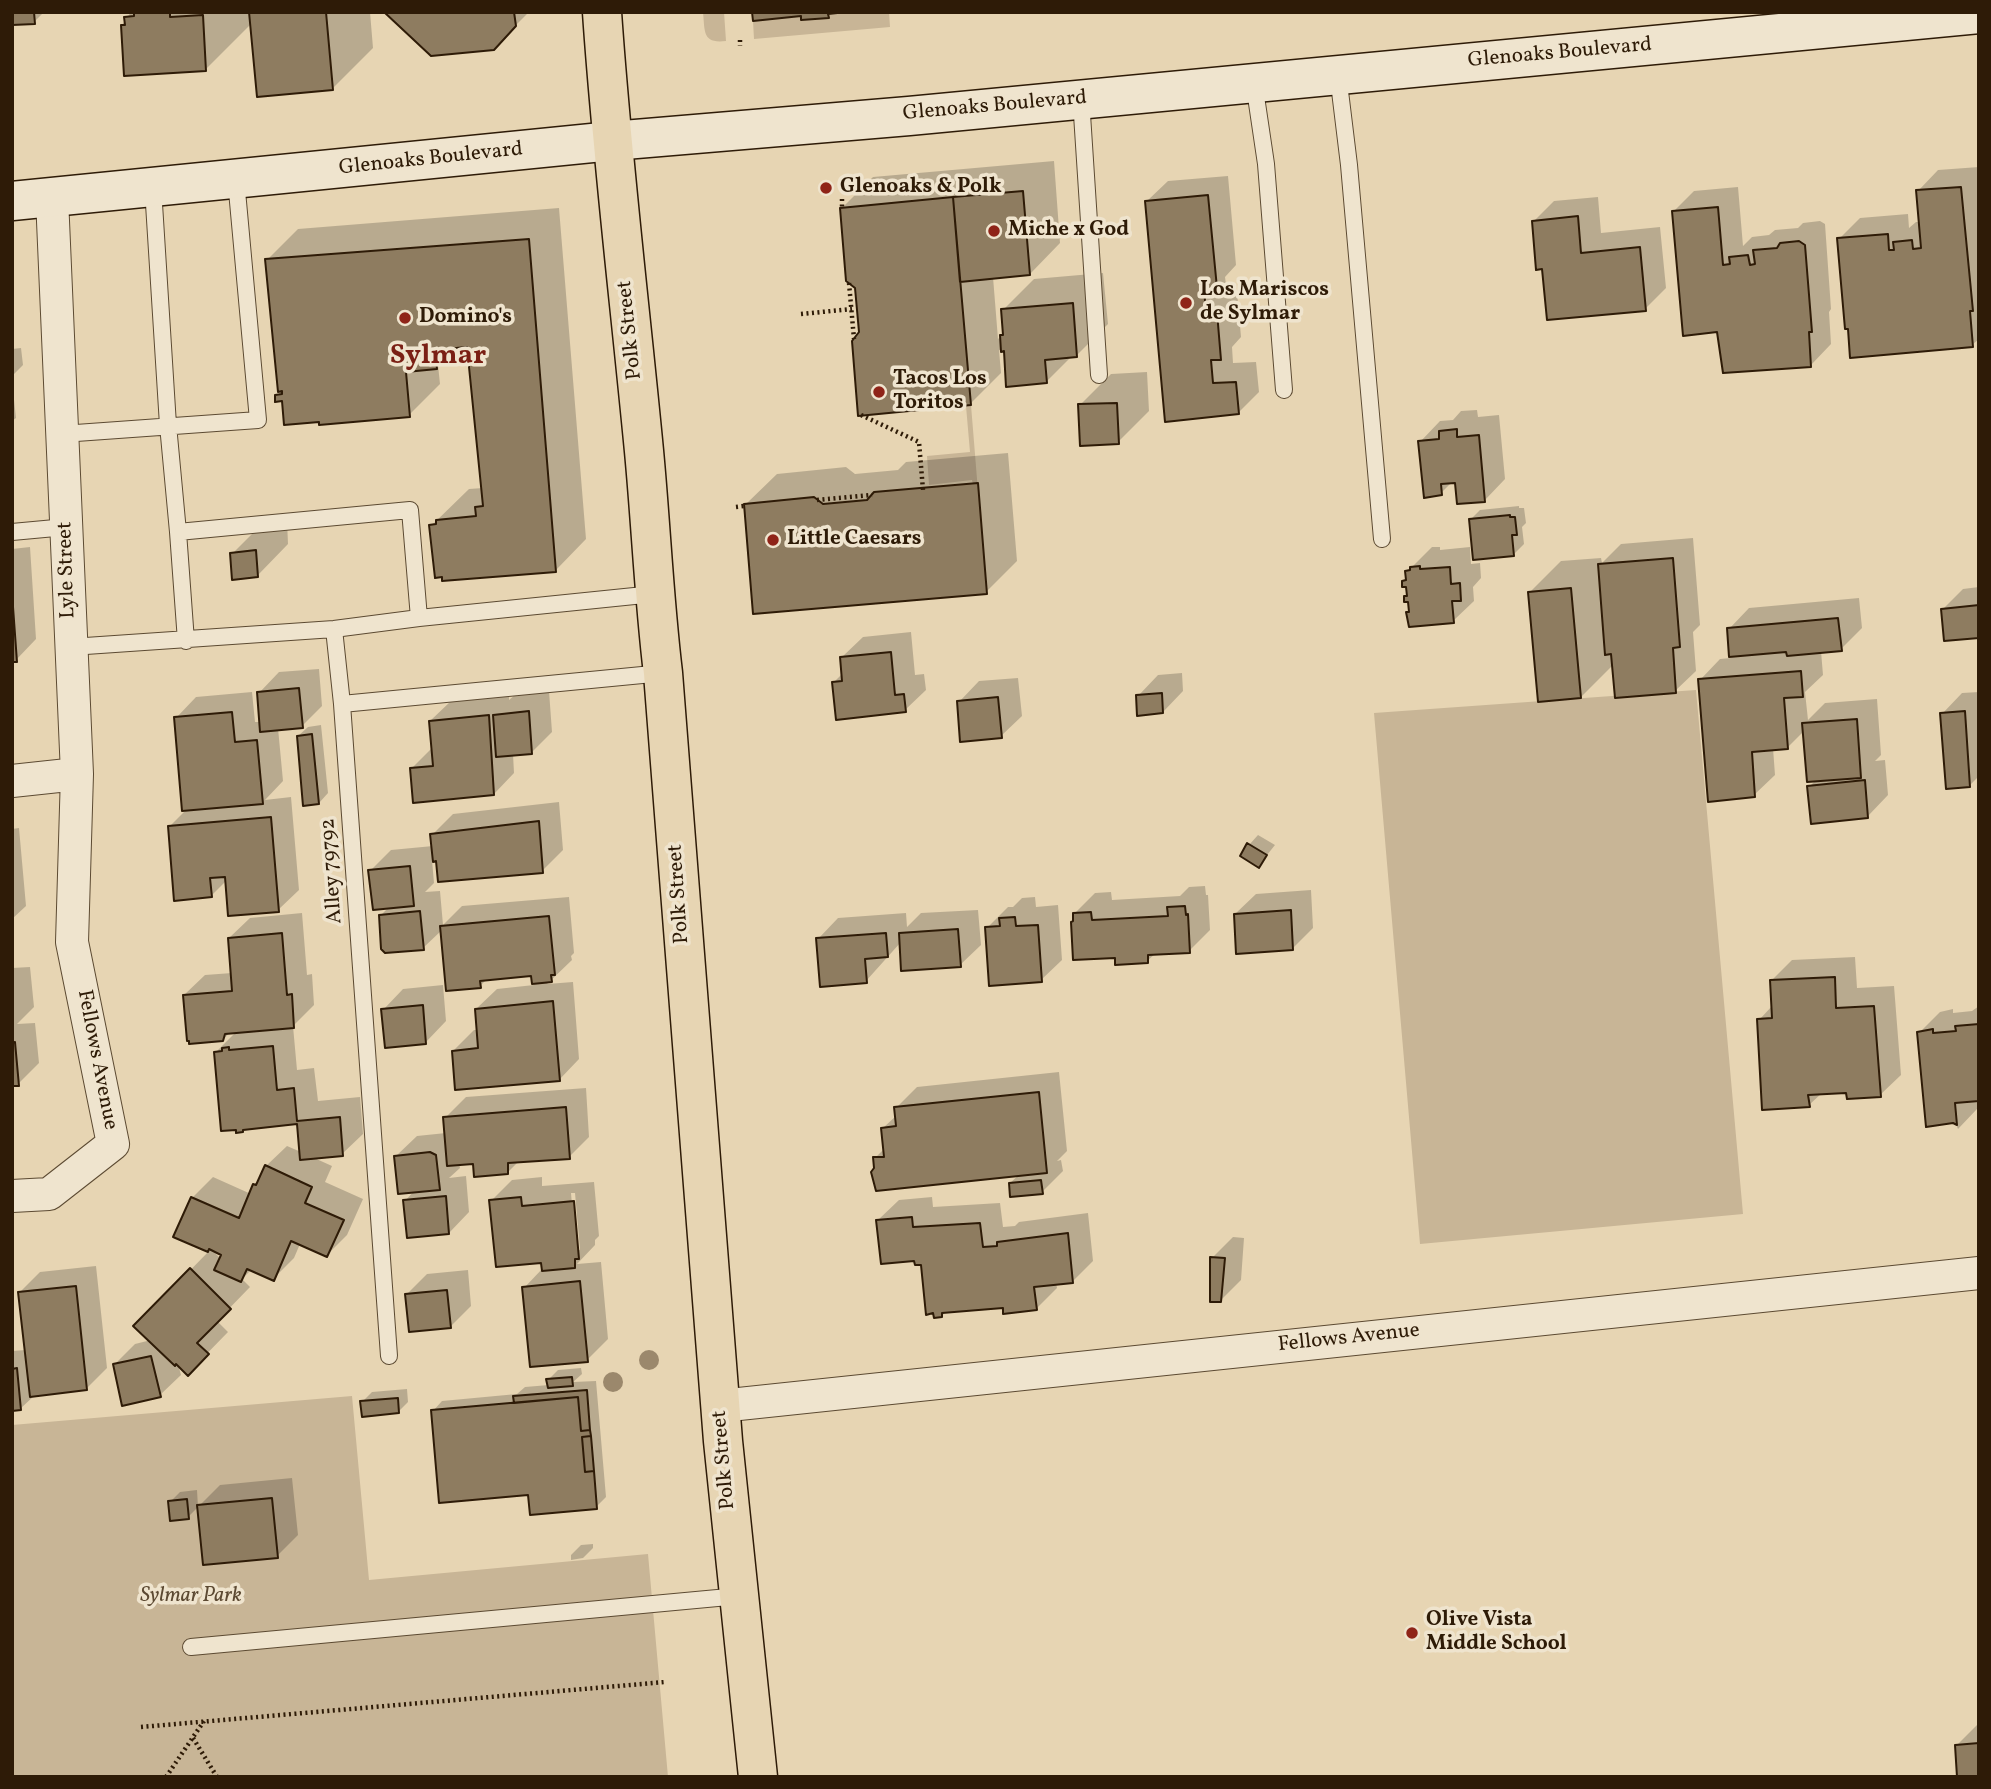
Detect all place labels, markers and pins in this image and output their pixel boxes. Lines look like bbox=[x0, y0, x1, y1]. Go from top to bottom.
place label: Glenoaks & Polk bbox=[840, 175, 1002, 201]
marker: Glenoaks & Polk bbox=[818, 180, 834, 196]
place label: Miche x God bbox=[1008, 218, 1129, 244]
marker: Miche x God bbox=[986, 223, 1002, 239]
place label: Los Mariscos de Sylmar bbox=[1200, 278, 1329, 328]
marker: Los Mariscos de Sylmar bbox=[1178, 295, 1194, 311]
place label: Domino's bbox=[419, 305, 512, 331]
marker: Domino's bbox=[397, 310, 413, 326]
place label: Tacos Los Toritos bbox=[893, 367, 987, 417]
marker: Tacos Los Toritos bbox=[871, 384, 887, 400]
place label: Little Caesars bbox=[787, 527, 921, 553]
marker: Little Caesars bbox=[765, 532, 781, 548]
place label: Olive Vista Middle School bbox=[1426, 1608, 1567, 1658]
marker: Olive Vista Middle School bbox=[1404, 1625, 1420, 1641]

